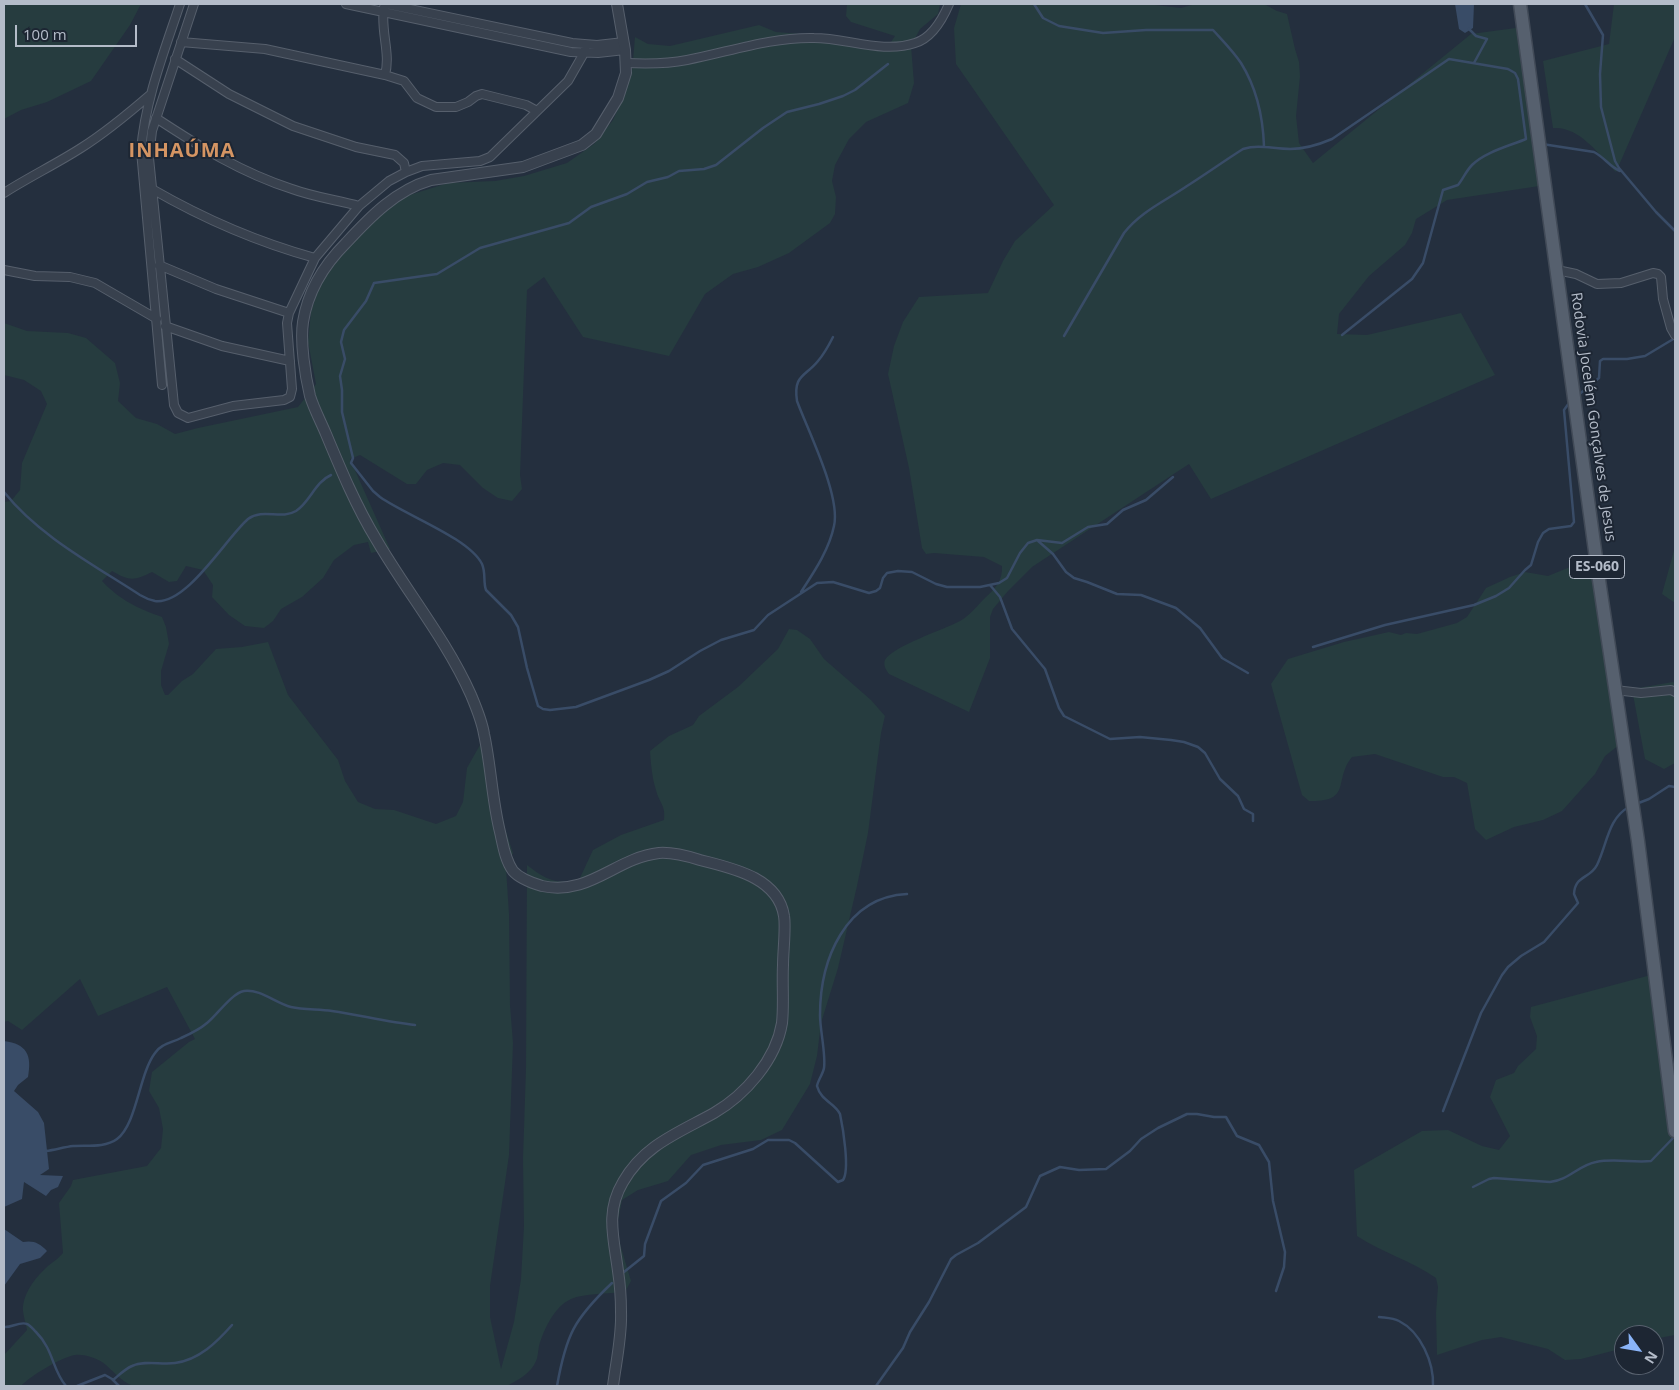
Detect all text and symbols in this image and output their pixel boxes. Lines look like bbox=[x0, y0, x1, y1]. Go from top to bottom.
scale bar bbox=[18, 15, 140, 47]
text: 100 m bbox=[23, 24, 67, 44]
district label: INHAÚMA bbox=[128, 139, 236, 163]
street label: Rodovia Jocelém Gonçalves de Jesus bbox=[1567, 291, 1619, 543]
road number: ES-060 bbox=[1570, 556, 1624, 578]
north arrow bbox=[1614, 1325, 1664, 1375]
text: N bbox=[1640, 1348, 1662, 1368]

